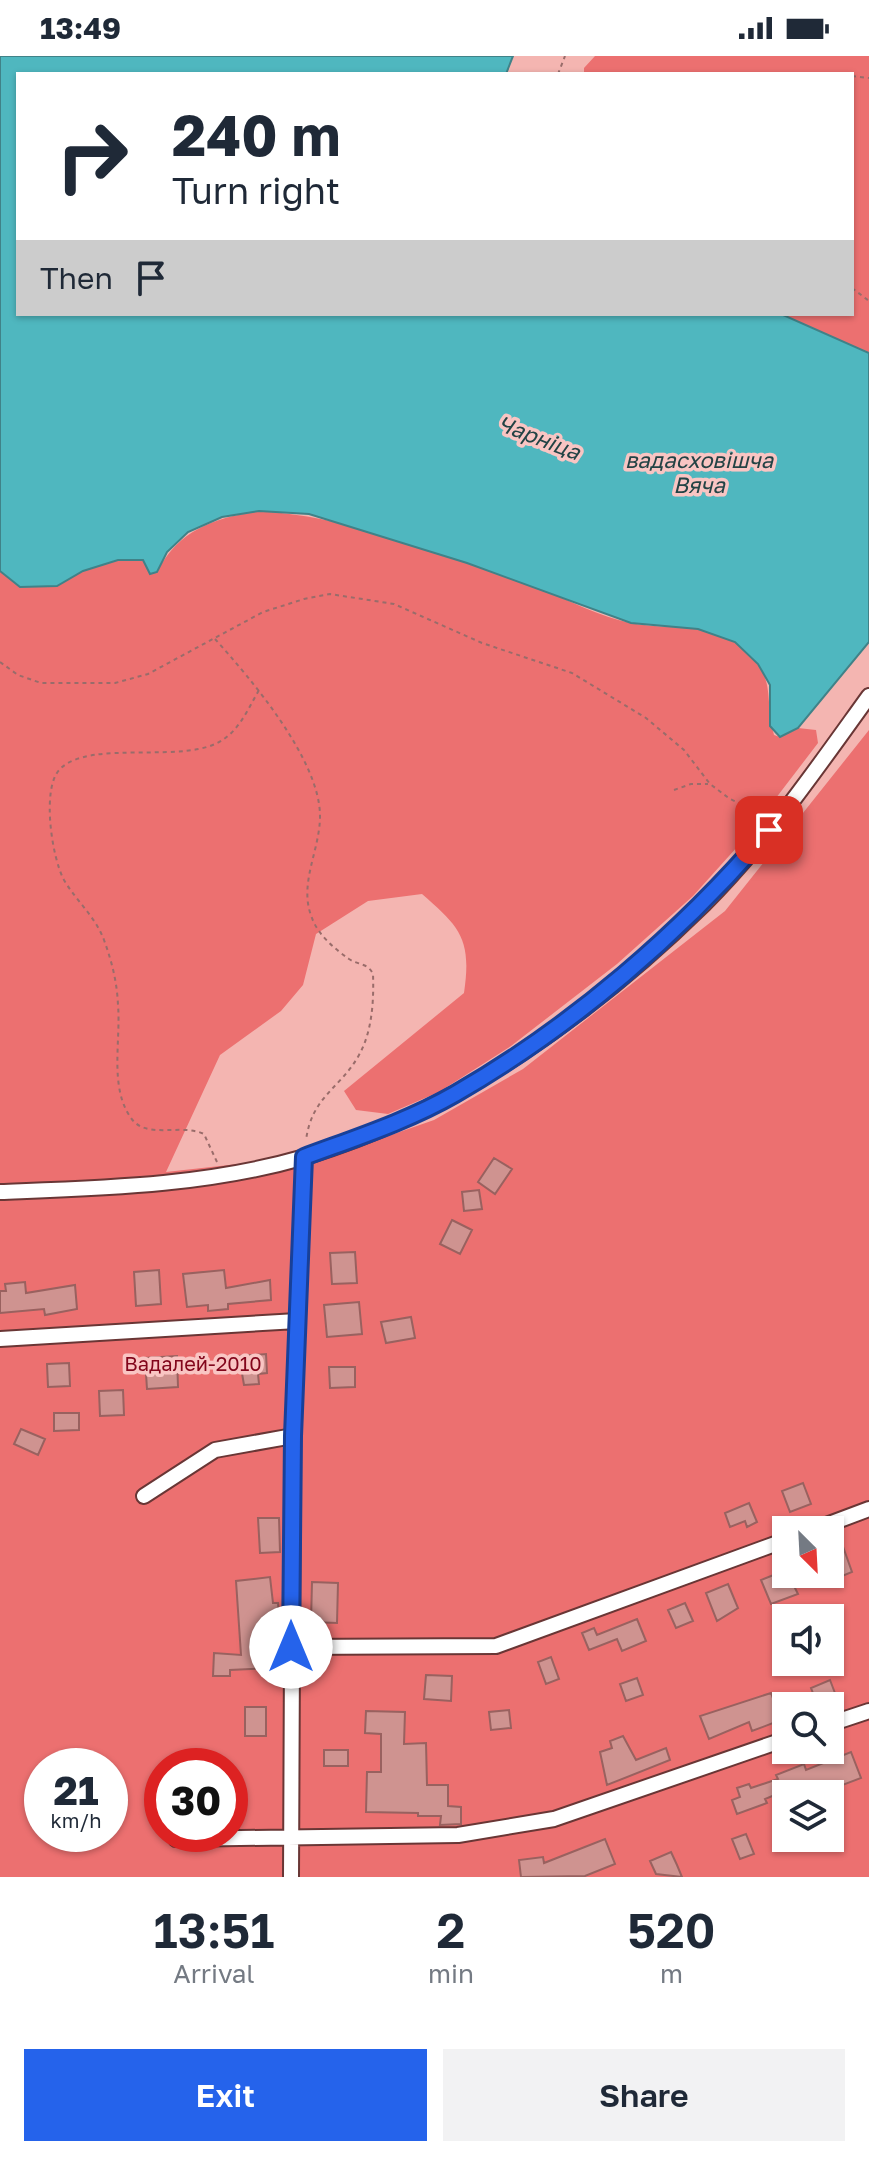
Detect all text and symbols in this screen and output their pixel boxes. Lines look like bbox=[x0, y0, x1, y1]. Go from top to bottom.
text: 13:49 bbox=[40, 10, 121, 46]
text: 240 m bbox=[172, 101, 341, 168]
icon: right bbox=[40, 104, 144, 208]
text: Turn right bbox=[172, 169, 340, 212]
icon: arrive bbox=[129, 256, 173, 300]
text: Then bbox=[40, 260, 113, 296]
water label: Чарніца bbox=[494, 409, 586, 466]
water label: вадасховішча Вяча bbox=[625, 446, 775, 498]
pin bbox=[735, 796, 803, 864]
icon: arrive bbox=[747, 808, 791, 852]
park label: Вадалей-2010 bbox=[124, 1351, 262, 1375]
north arrow bbox=[772, 1516, 844, 1588]
map controls bbox=[772, 1516, 844, 1852]
button: sound bbox=[772, 1604, 844, 1676]
position arrow bbox=[249, 1605, 333, 1689]
button: search bbox=[772, 1692, 844, 1764]
speed limit sign: 30 bbox=[144, 1748, 248, 1852]
text: 21 bbox=[54, 1766, 99, 1814]
button: layers bbox=[772, 1780, 844, 1852]
text: km/h bbox=[51, 1808, 101, 1832]
text: 13:51 bbox=[153, 1901, 274, 1959]
text: 2 bbox=[437, 1901, 465, 1959]
text: 520 bbox=[627, 1901, 716, 1959]
text: Arrival bbox=[173, 1958, 255, 1989]
text: min bbox=[428, 1958, 474, 1989]
text: m bbox=[660, 1958, 683, 1989]
button: Exit bbox=[24, 2049, 427, 2141]
button: Share bbox=[443, 2049, 845, 2141]

